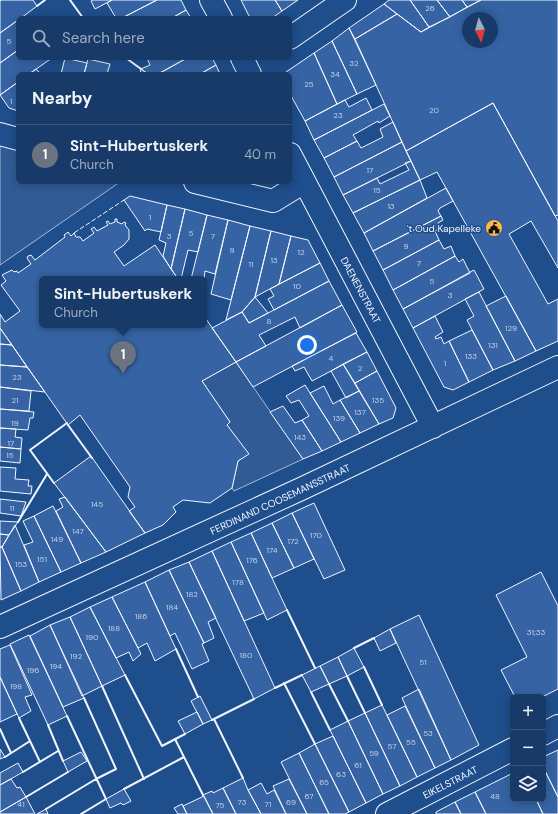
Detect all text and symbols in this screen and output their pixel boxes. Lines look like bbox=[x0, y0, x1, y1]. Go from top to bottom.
house number: 26 bbox=[425, 3, 435, 13]
north arrow bbox=[462, 12, 498, 48]
search box bbox=[16, 16, 292, 60]
icon: search bbox=[30, 27, 52, 49]
text: Search here bbox=[62, 28, 145, 48]
house number: 5 bbox=[7, 36, 12, 46]
house number: 32 bbox=[349, 58, 359, 68]
house number: 34 bbox=[330, 69, 340, 79]
house number: 25 bbox=[304, 79, 314, 89]
text: Nearby bbox=[32, 87, 92, 109]
house number: 1 bbox=[10, 96, 12, 106]
house number: 20 bbox=[429, 105, 440, 115]
house number: 23 bbox=[333, 110, 343, 120]
text: Sint-Hubertuskerk bbox=[70, 136, 208, 156]
text: 1 bbox=[43, 146, 47, 163]
text: 40 m bbox=[244, 146, 276, 163]
text: Church bbox=[70, 156, 114, 173]
house number: 17 bbox=[367, 165, 373, 175]
house number: 15 bbox=[373, 185, 381, 195]
house number: 13 bbox=[387, 201, 395, 211]
house number: 1 bbox=[149, 212, 151, 222]
public building icon: 't Oud Kapelleke bbox=[484, 218, 504, 238]
place label: 't Oud Kapelleke bbox=[407, 222, 481, 235]
house number: 5 bbox=[189, 228, 194, 238]
house number: 3 bbox=[167, 231, 172, 241]
house number: 7 bbox=[211, 231, 215, 241]
house number: 9 bbox=[403, 241, 409, 251]
house number: 9 bbox=[229, 245, 235, 255]
house number: 12 bbox=[297, 247, 305, 257]
house number: 13 bbox=[270, 255, 278, 265]
street label: DAENENSTRAAT bbox=[338, 255, 384, 326]
house number: 7 bbox=[417, 258, 421, 268]
house number: 11 bbox=[249, 259, 254, 269]
popup bbox=[39, 276, 207, 328]
house number: 5 bbox=[430, 276, 435, 286]
house number: 10 bbox=[293, 281, 302, 291]
text: Sint-Hubertuskerk bbox=[54, 284, 192, 304]
house number: 3 bbox=[448, 290, 453, 300]
text: Church bbox=[54, 304, 98, 321]
house number: 8 bbox=[267, 316, 272, 326]
house number: 129 bbox=[505, 323, 517, 333]
your location bbox=[297, 335, 317, 355]
house number: 131 bbox=[488, 340, 498, 350]
pin: 1 bbox=[110, 341, 136, 374]
house number: 133 bbox=[465, 351, 477, 361]
house number: 4 bbox=[329, 353, 334, 363]
house number: 1 bbox=[444, 358, 446, 368]
house number: 2 bbox=[358, 363, 363, 373]
house number: 23 bbox=[12, 372, 22, 382]
house number: 21 bbox=[11, 395, 19, 405]
house number: 135 bbox=[372, 395, 384, 405]
house number: 137 bbox=[354, 407, 366, 417]
house number: 139 bbox=[333, 413, 345, 423]
house number: 19 bbox=[11, 418, 19, 428]
house number: 143 bbox=[294, 432, 306, 442]
house number: 17 bbox=[8, 438, 14, 448]
house number: 15 bbox=[6, 450, 14, 460]
street label: FERDINAND COOSEMANSSTRAAT bbox=[208, 461, 353, 538]
house number: 145 bbox=[91, 499, 103, 509]
house number: 11 bbox=[10, 503, 15, 513]
house number: 147 bbox=[72, 526, 84, 536]
house number: 170 bbox=[310, 530, 323, 540]
house number: 149 bbox=[51, 534, 63, 544]
house number: 172 bbox=[287, 536, 299, 546]
house number: 174 bbox=[266, 545, 278, 555]
house number: 151 bbox=[37, 554, 47, 564]
house number: 176 bbox=[246, 555, 258, 565]
house number: 153 bbox=[15, 559, 27, 569]
house number: 178 bbox=[232, 577, 244, 587]
house number: 182 bbox=[186, 589, 198, 599]
house number: 184 bbox=[166, 602, 178, 612]
house number: 186 bbox=[135, 611, 147, 621]
house number: 188 bbox=[108, 623, 120, 633]
house number: 31;33 bbox=[527, 627, 545, 637]
house number: 190 bbox=[86, 632, 99, 642]
house number: 180 bbox=[240, 650, 253, 660]
house number: 192 bbox=[70, 651, 82, 661]
house number: 51 bbox=[419, 657, 427, 667]
house number: 194 bbox=[50, 661, 62, 671]
house number: 196 bbox=[27, 665, 39, 675]
house number: 198 bbox=[10, 681, 22, 691]
map controls bbox=[510, 694, 546, 802]
button: + bbox=[510, 694, 546, 730]
house number: 53 bbox=[423, 728, 433, 738]
button: − bbox=[510, 730, 546, 766]
house number: 55 bbox=[406, 737, 416, 747]
house number: 57 bbox=[387, 741, 397, 751]
house number: 59 bbox=[369, 748, 379, 758]
house number: 61 bbox=[354, 760, 362, 770]
street label: EIKELSTRAAT bbox=[421, 763, 480, 802]
button: layers bbox=[510, 766, 546, 802]
house number: 63 bbox=[336, 769, 346, 779]
house number: 65 bbox=[319, 777, 329, 787]
house number: 67 bbox=[304, 791, 314, 801]
house number: 48 bbox=[490, 791, 500, 801]
house number: 73 bbox=[238, 797, 247, 807]
house number: 69 bbox=[286, 797, 296, 807]
house number: 41 bbox=[17, 799, 25, 809]
house number: 71 bbox=[265, 799, 271, 809]
house number: 75 bbox=[216, 800, 225, 810]

